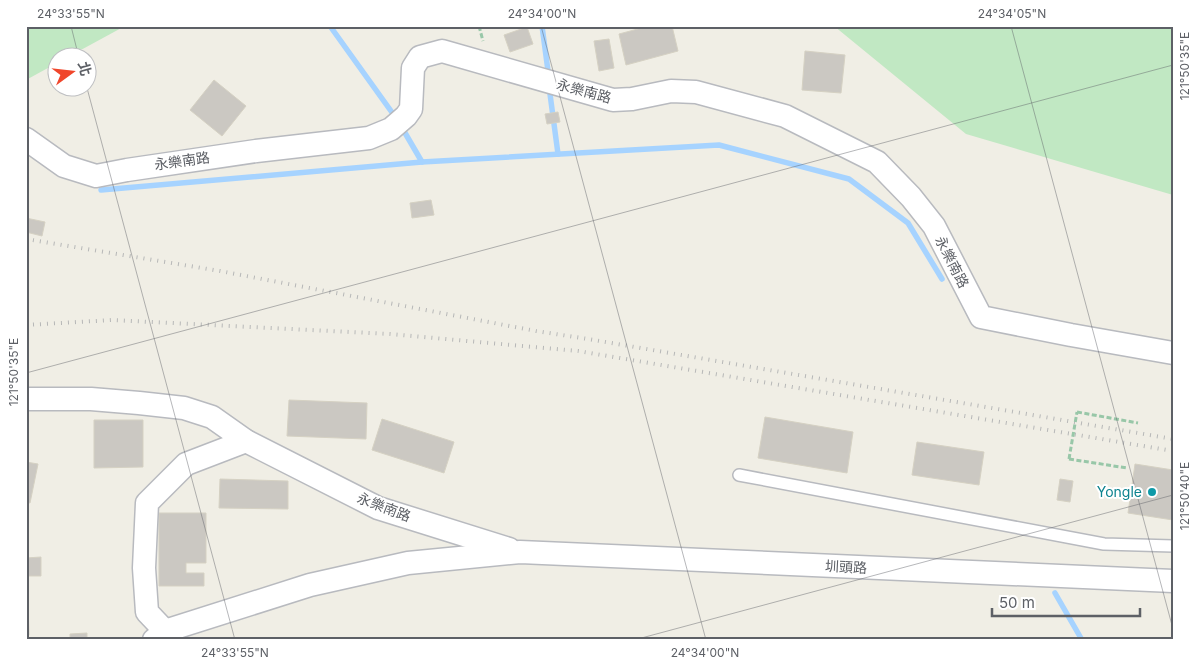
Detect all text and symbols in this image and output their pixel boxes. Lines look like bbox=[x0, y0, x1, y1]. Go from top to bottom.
text: 24°33'55"N bbox=[37, 6, 105, 21]
text: 24°34'00"N bbox=[508, 6, 576, 21]
text: 24°34'05"N bbox=[978, 6, 1046, 21]
text: 121°50'35"E bbox=[1177, 32, 1192, 100]
north arrow bbox=[48, 48, 98, 98]
text: 北 bbox=[75, 60, 95, 77]
street label: 永樂南路 bbox=[555, 75, 613, 106]
street label: 永樂南路 bbox=[153, 148, 211, 173]
street label: 永樂南路 bbox=[932, 233, 973, 291]
text: 121°50'35"E bbox=[6, 338, 21, 406]
text: 121°50'40"E bbox=[1177, 462, 1192, 530]
place label: Yongle bbox=[1097, 483, 1142, 500]
marker: Yongle bbox=[1146, 486, 1158, 498]
street label: 永樂南路 bbox=[355, 489, 413, 525]
street label: 圳頭路 bbox=[825, 557, 867, 576]
scale bar bbox=[992, 586, 1139, 618]
text: 50 m bbox=[999, 593, 1035, 612]
text: 24°33'55"N bbox=[201, 645, 269, 660]
text: 24°34'00"N bbox=[671, 645, 739, 660]

